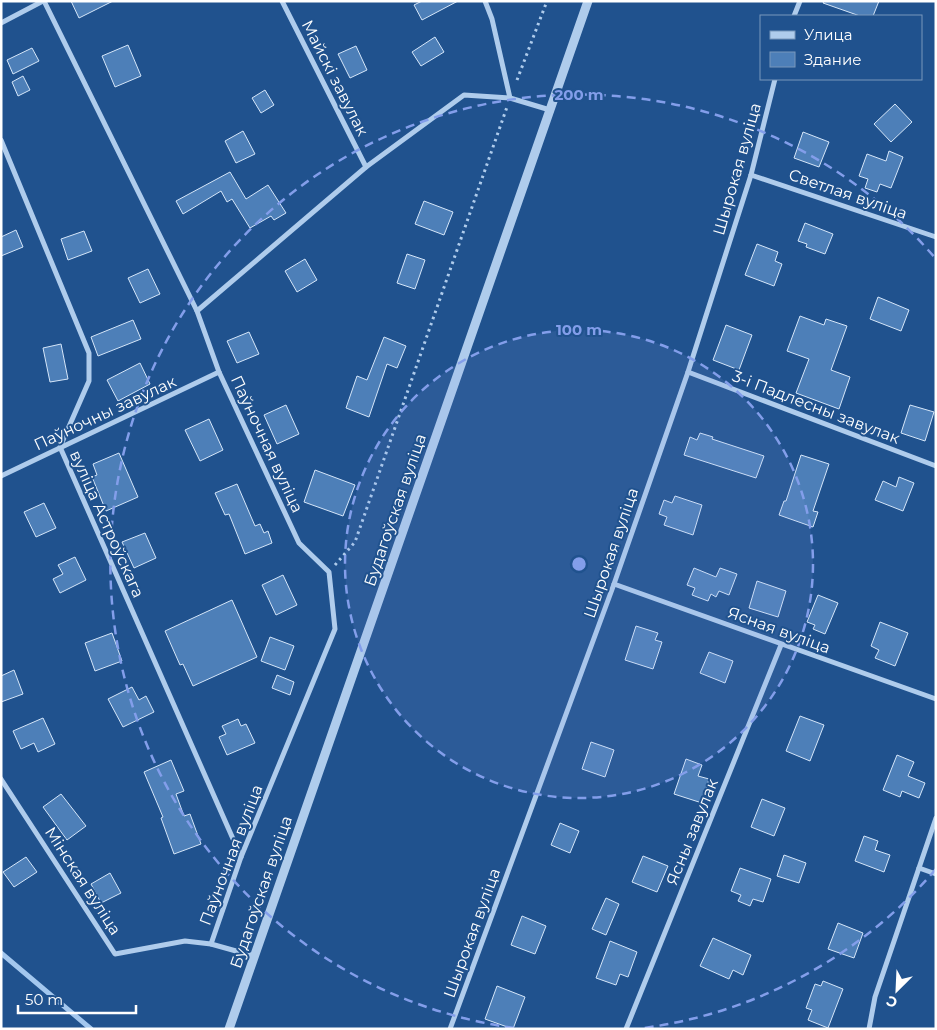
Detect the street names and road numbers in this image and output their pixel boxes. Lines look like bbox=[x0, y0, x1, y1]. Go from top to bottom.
street label: Майскі завулак bbox=[298, 17, 373, 140]
street label: Шырокая вуліца bbox=[709, 101, 765, 237]
street label: Светлая вуліца bbox=[786, 165, 910, 223]
street label: 3-і Падлесны завулак bbox=[729, 366, 903, 448]
street label: Паўночны завулак bbox=[31, 371, 180, 454]
street label: Паўночная вуліца bbox=[227, 372, 307, 516]
street label: Будагоўская вуліца bbox=[360, 431, 430, 589]
street label: вуліца Астроўскага bbox=[66, 447, 148, 601]
street label: Шырокая вуліца bbox=[580, 485, 642, 621]
street label: Ясная вуліца bbox=[725, 603, 833, 657]
street label: Ясны завулак bbox=[662, 775, 722, 888]
street label: Паўночная вуліца bbox=[195, 782, 267, 928]
street label: Будагоўская вуліца bbox=[226, 813, 296, 971]
street label: Мінская вуліца bbox=[41, 823, 125, 939]
street label: Шырокая вуліца bbox=[440, 866, 504, 1000]

